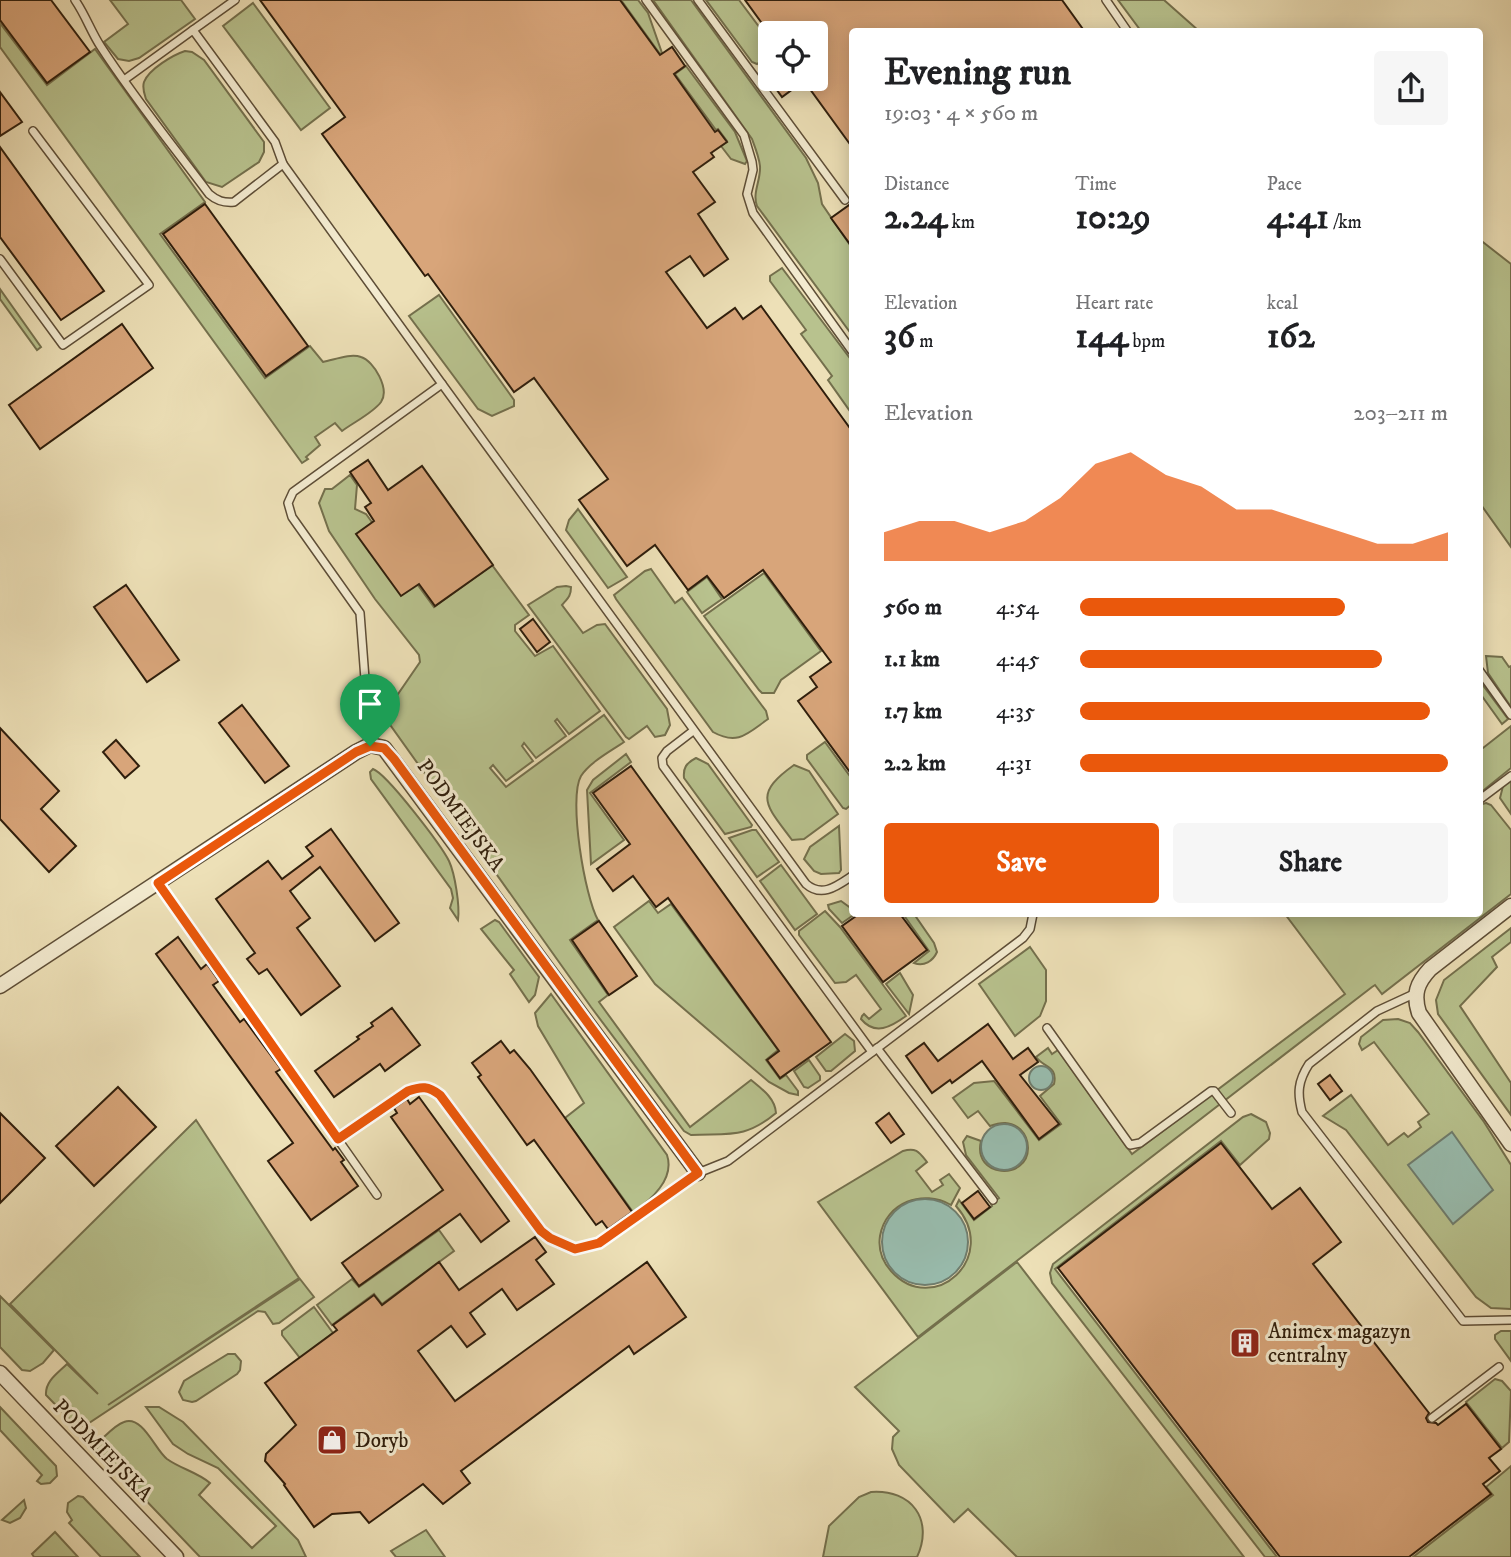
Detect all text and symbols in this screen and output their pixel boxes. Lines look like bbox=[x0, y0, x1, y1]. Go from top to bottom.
map controls bbox=[758, 21, 828, 91]
button: locate bbox=[758, 21, 828, 91]
text: Evening run bbox=[884, 49, 1071, 97]
button: share bbox=[1374, 51, 1448, 125]
text: 19:03 · 4 × 560 m bbox=[884, 99, 1038, 128]
text: Distance bbox=[884, 173, 949, 196]
text: Time bbox=[1075, 173, 1117, 196]
text: Pace bbox=[1267, 173, 1302, 196]
text: 2.24 bbox=[884, 196, 947, 240]
text: 10:29 bbox=[1075, 196, 1151, 240]
text: 4:41 bbox=[1267, 196, 1329, 240]
text: km bbox=[947, 211, 975, 234]
text: /km bbox=[1329, 211, 1362, 234]
text: Elevation bbox=[884, 292, 958, 315]
text: Heart rate bbox=[1075, 292, 1153, 315]
text: kcal bbox=[1267, 292, 1298, 315]
text: 36 bbox=[884, 315, 915, 359]
text: 144 bbox=[1075, 315, 1128, 359]
text: 162 bbox=[1267, 315, 1315, 359]
text: m bbox=[915, 330, 934, 353]
text: bpm bbox=[1128, 330, 1165, 353]
text: Elevation bbox=[884, 399, 973, 428]
text: 203–211 m bbox=[1353, 399, 1448, 428]
text: 560 m bbox=[884, 593, 942, 622]
text: 4:54 bbox=[996, 593, 1039, 622]
text: 1.1 km bbox=[884, 645, 940, 674]
text: 4:45 bbox=[996, 645, 1040, 674]
pin bbox=[340, 674, 400, 746]
icon: arrive bbox=[351, 685, 389, 723]
text: 1.7 km bbox=[884, 697, 942, 726]
text: 4:35 bbox=[996, 697, 1035, 726]
text: 2.2 km bbox=[884, 749, 946, 778]
text: 4:31 bbox=[996, 749, 1032, 778]
street label: PODMIEJSKA bbox=[411, 754, 510, 877]
button: Save bbox=[884, 823, 1159, 903]
button: Share bbox=[1173, 823, 1448, 903]
place label: Animex magazyn centralny bbox=[1268, 1319, 1411, 1369]
building icon: Animex magazyn centralny bbox=[1228, 1326, 1262, 1360]
street label: PODMIEJSKA bbox=[47, 1394, 158, 1508]
shop icon: Doryb bbox=[315, 1423, 349, 1457]
place label: Doryb bbox=[355, 1428, 409, 1454]

